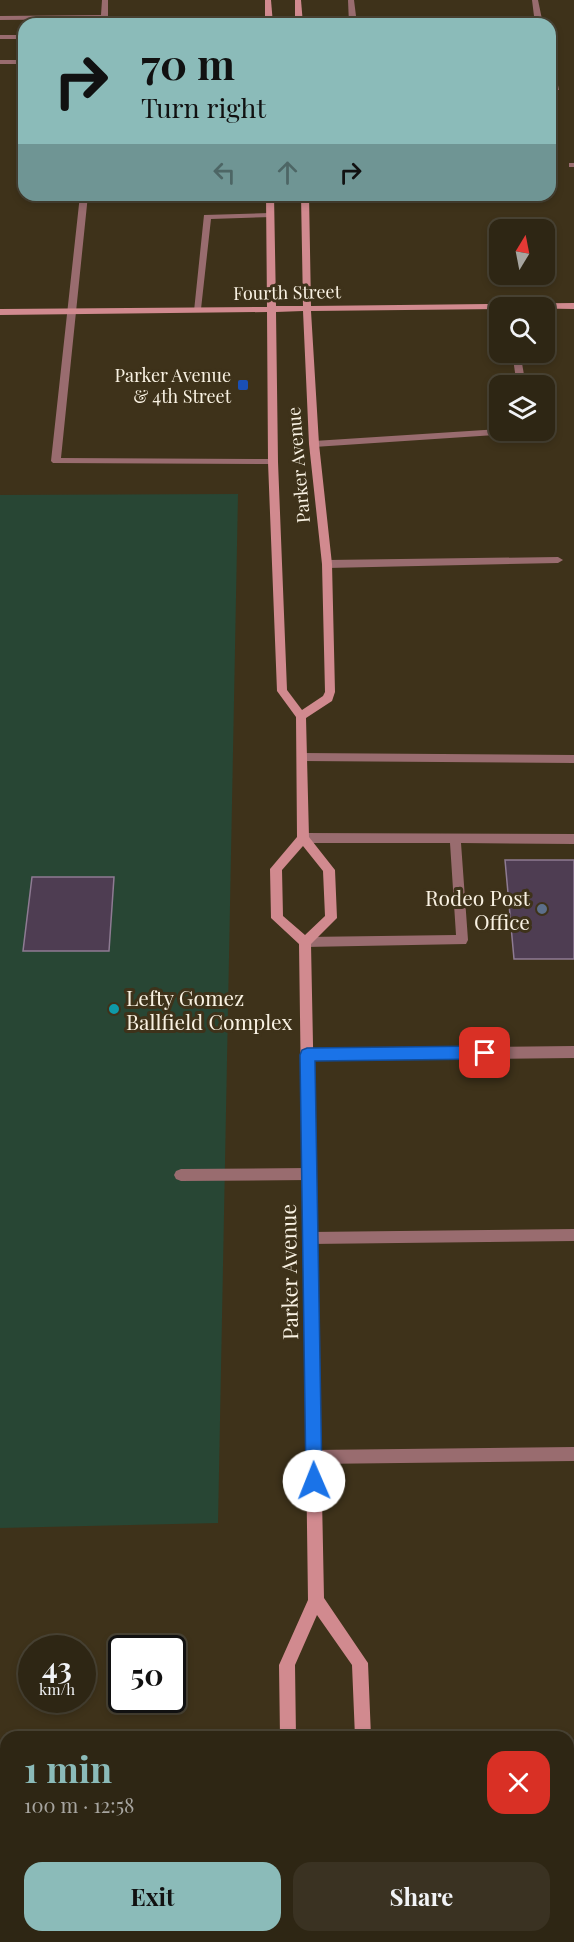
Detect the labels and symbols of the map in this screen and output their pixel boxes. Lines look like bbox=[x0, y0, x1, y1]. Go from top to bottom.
north arrow bbox=[489, 219, 555, 285]
street label: Fourth Street bbox=[233, 279, 342, 305]
place label: Parker Avenue & 4th Street bbox=[115, 363, 232, 408]
marker: Parker Avenue & 4th Street bbox=[236, 378, 250, 392]
street label: Parker Avenue bbox=[281, 406, 315, 524]
place label: Rodeo Post Office bbox=[425, 883, 531, 935]
marker: Rodeo Post Office bbox=[535, 902, 549, 916]
place label: Lefty Gomez Ballfield Complex bbox=[126, 983, 292, 1035]
marker: Lefty Gomez Ballfield Complex bbox=[107, 1002, 121, 1016]
pin bbox=[459, 1027, 510, 1078]
street label: Parker Avenue bbox=[273, 1204, 303, 1340]
position arrow bbox=[282, 1449, 346, 1513]
speed limit sign: 50 bbox=[108, 1635, 186, 1713]

